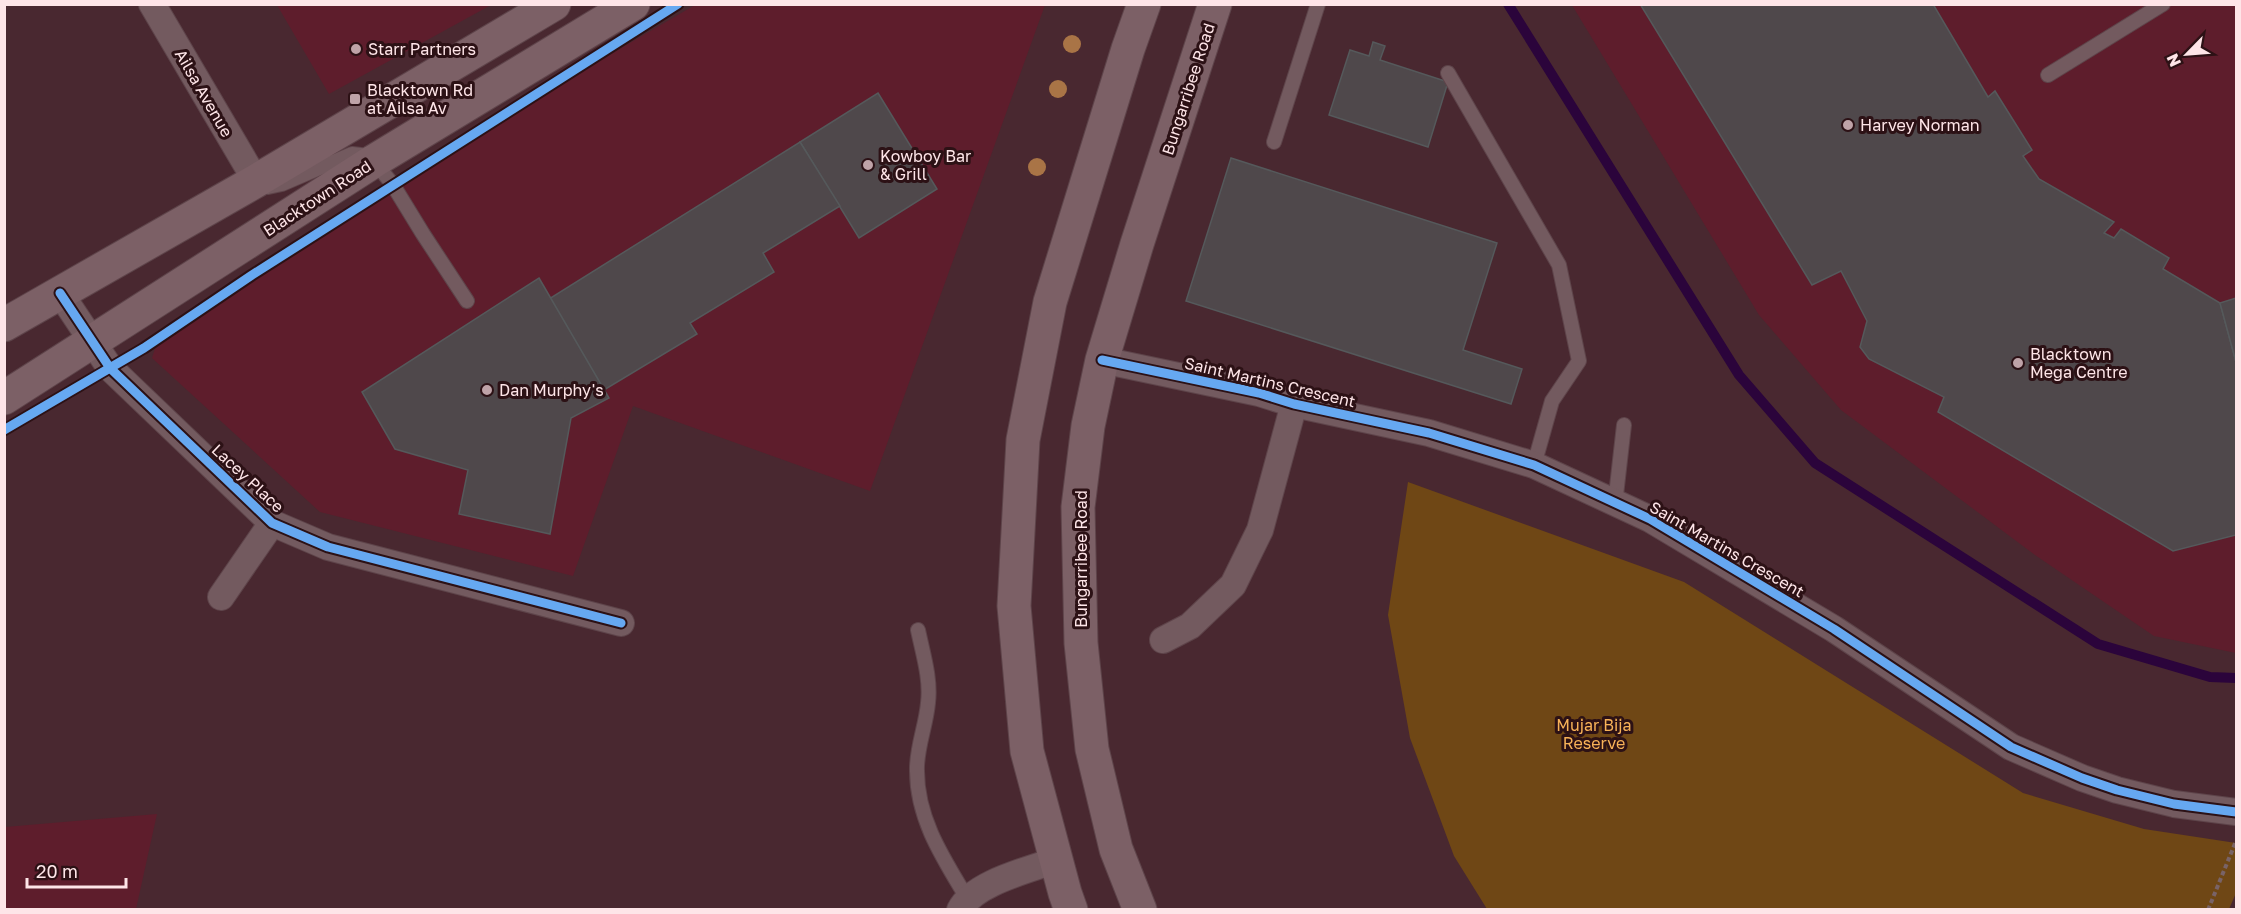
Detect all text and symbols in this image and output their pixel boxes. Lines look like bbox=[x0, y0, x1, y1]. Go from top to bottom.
street label: Bungarribee Road bbox=[1157, 21, 1219, 157]
north arrow bbox=[2157, 24, 2217, 84]
place label: Starr Partners bbox=[368, 39, 476, 59]
marker: Starr Partners bbox=[349, 42, 363, 56]
street label: Ailsa Avenue bbox=[171, 46, 237, 140]
text: N bbox=[2162, 51, 2185, 70]
place label: Blacktown Rd at Ailsa Av bbox=[367, 80, 473, 118]
marker: Blacktown Rd at Ailsa Av bbox=[348, 92, 362, 106]
place label: Harvey Norman bbox=[1860, 115, 1980, 135]
marker: Harvey Norman bbox=[1841, 118, 1855, 132]
place label: Kowboy Bar & Grill bbox=[880, 146, 971, 184]
street label: Blacktown Road bbox=[259, 156, 375, 240]
marker: Kowboy Bar & Grill bbox=[861, 158, 875, 172]
place label: Blacktown Mega Centre bbox=[2030, 344, 2128, 382]
street label: Saint Martins Crescent bbox=[1183, 353, 1357, 411]
marker: Blacktown Mega Centre bbox=[2011, 356, 2025, 370]
place label: Dan Murphy's bbox=[499, 380, 604, 400]
marker: Dan Murphy's bbox=[480, 383, 494, 397]
street label: Lacey Place bbox=[208, 439, 288, 517]
street label: Bungarribee Road bbox=[1071, 490, 1091, 628]
street label: Saint Martins Crescent bbox=[1646, 497, 1808, 601]
park label: Mujar Bija Reserve bbox=[1556, 715, 1632, 753]
scale bar bbox=[27, 851, 126, 889]
text: 20 m bbox=[36, 860, 78, 882]

